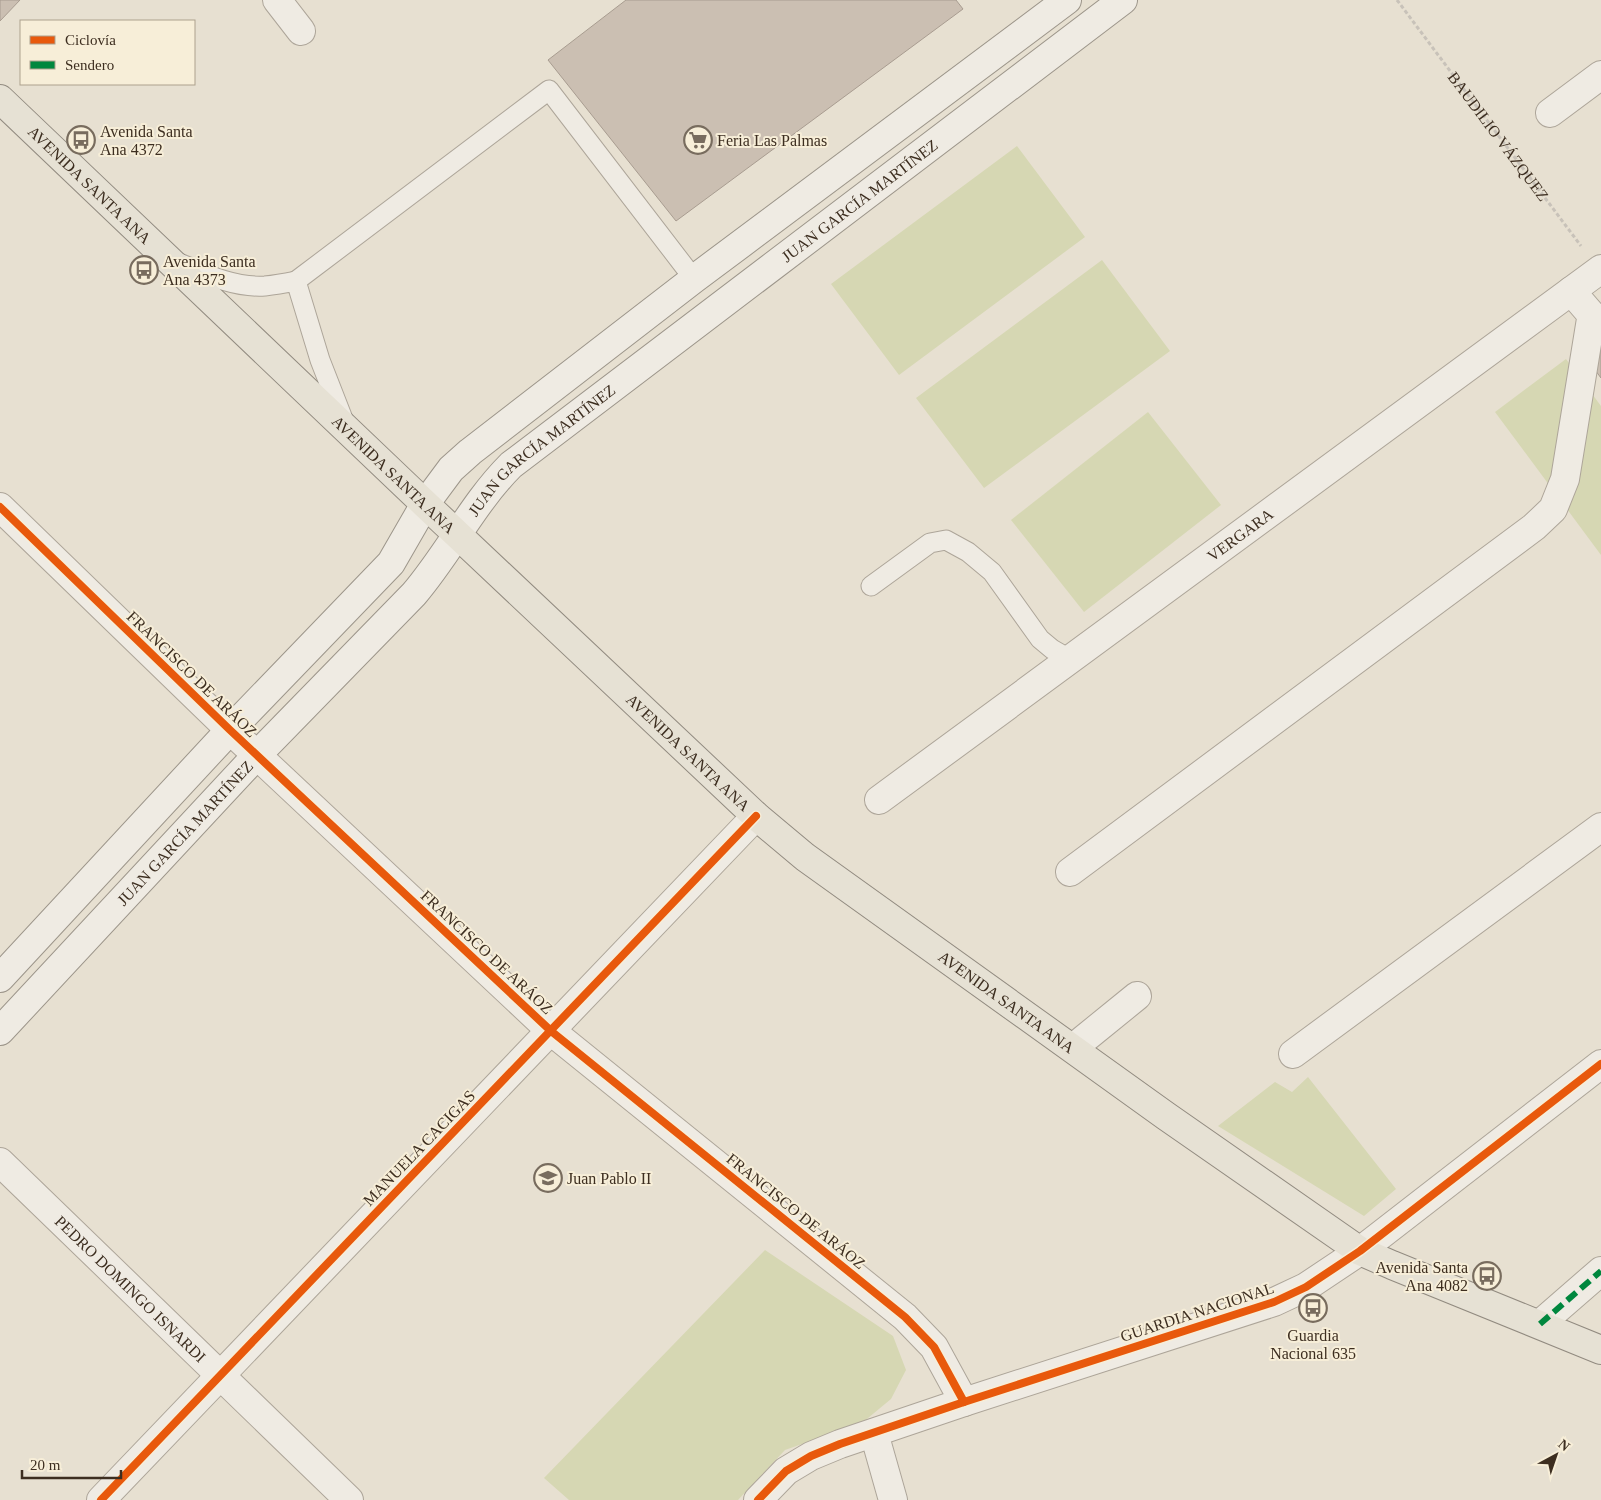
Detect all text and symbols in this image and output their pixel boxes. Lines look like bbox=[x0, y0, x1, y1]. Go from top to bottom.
legend bbox=[20, 20, 195, 85]
text: Ciclovía bbox=[65, 32, 116, 48]
text: Sendero bbox=[65, 57, 114, 73]
street label: BAUDILIO VÁZQUEZ bbox=[1445, 68, 1553, 204]
street label: AVENIDA SANTA ANA bbox=[25, 122, 155, 247]
place label: Avenida Santa Ana 4372 bbox=[100, 123, 193, 158]
bus stop icon: Avenida Santa Ana 4372 bbox=[66, 125, 96, 155]
supermarket icon: Feria Las Palmas bbox=[683, 125, 713, 155]
place label: Feria Las Palmas bbox=[717, 132, 827, 149]
street label: JUAN GARCÍA MARTÍNEZ bbox=[778, 136, 941, 265]
place label: Avenida Santa Ana 4373 bbox=[163, 253, 256, 288]
bus stop icon: Avenida Santa Ana 4373 bbox=[129, 255, 159, 285]
street label: JUAN GARCÍA MARTÍNEZ bbox=[464, 381, 618, 519]
street label: AVENIDA SANTA ANA bbox=[329, 412, 459, 537]
street label: VERGARA bbox=[1204, 505, 1276, 564]
street label: FRANCISCO DE ARÁOZ bbox=[124, 607, 261, 740]
street label: AVENIDA SANTA ANA bbox=[623, 690, 754, 815]
street label: JUAN GARCÍA MARTÍNEZ bbox=[113, 757, 256, 908]
street label: FRANCISCO DE ARÁOZ bbox=[418, 886, 557, 1017]
street label: AVENIDA SANTA ANA bbox=[935, 947, 1078, 1056]
street label: MANUELA CACIGAS bbox=[360, 1087, 478, 1209]
street label: FRANCISCO DE ARÁOZ bbox=[723, 1149, 869, 1272]
school or university icon: Juan Pablo II bbox=[533, 1163, 563, 1193]
place label: Juan Pablo II bbox=[567, 1170, 651, 1187]
street label: PEDRO DOMINGO ISNARDI bbox=[52, 1212, 209, 1365]
place label: Avenida Santa Ana 4082 bbox=[1375, 1259, 1468, 1294]
bus stop icon: Avenida Santa Ana 4082 bbox=[1472, 1261, 1502, 1291]
street label: GUARDIA NACIONAL bbox=[1118, 1279, 1276, 1345]
bus stop icon: Guardia Nacional 635 bbox=[1298, 1293, 1328, 1323]
place label: Guardia Nacional 635 bbox=[1270, 1327, 1356, 1362]
north arrow bbox=[1531, 1430, 1581, 1480]
text: N bbox=[1555, 1436, 1573, 1454]
scale bar bbox=[22, 1448, 121, 1480]
text: 20 m bbox=[30, 1457, 61, 1473]

